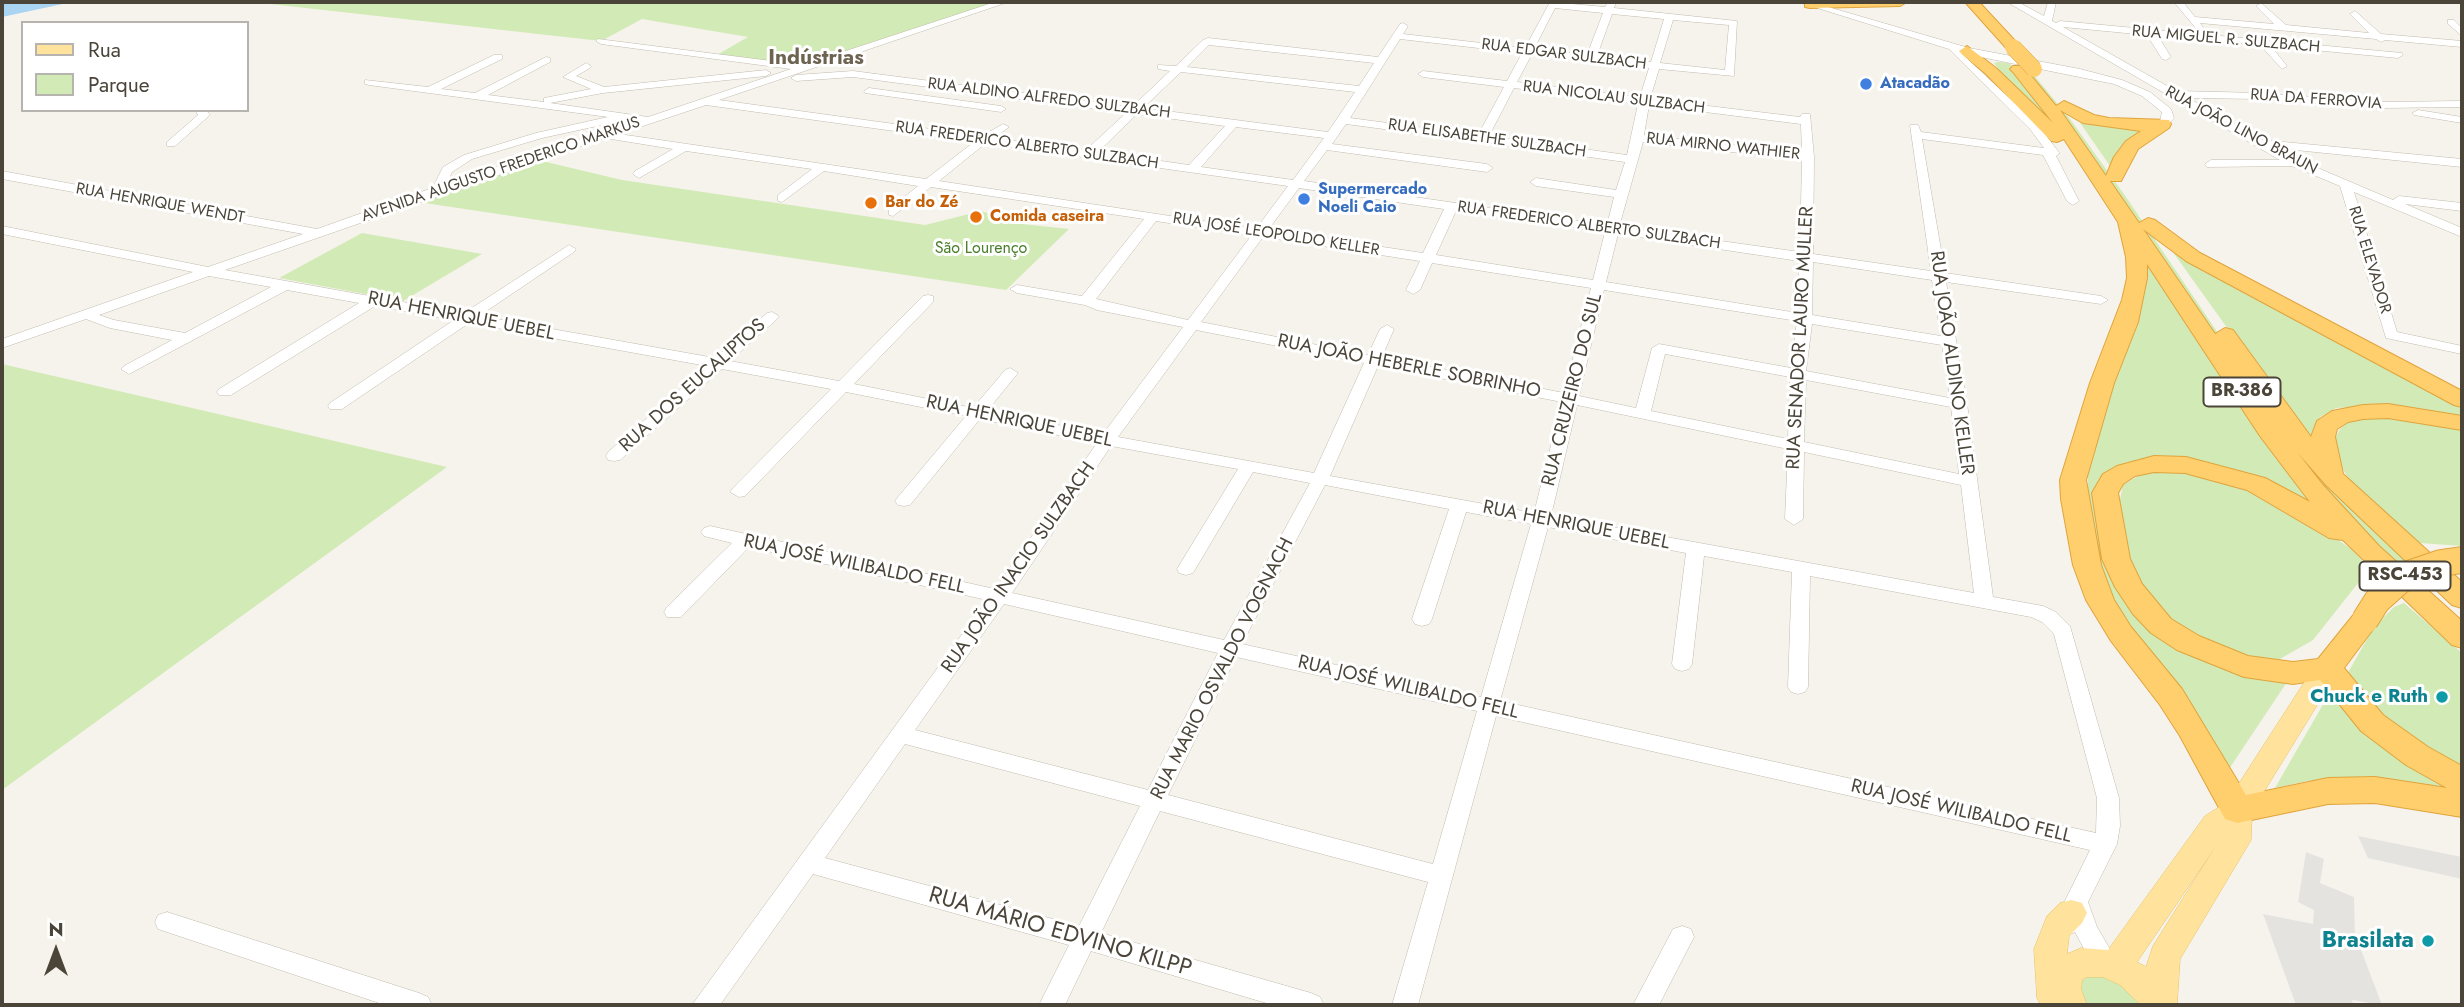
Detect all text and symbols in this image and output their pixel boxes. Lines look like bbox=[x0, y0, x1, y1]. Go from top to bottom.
legend bbox=[21, 21, 248, 112]
street label: RUA MIGUEL R. SULZBACH bbox=[2131, 22, 2321, 58]
text: Rua bbox=[88, 35, 121, 65]
street label: RUA EDGAR SULZBACH bbox=[1480, 35, 1648, 75]
district label: Indústrias bbox=[768, 46, 864, 72]
text: Parque bbox=[88, 70, 150, 100]
place label: Atacadão bbox=[1880, 74, 1950, 94]
street label: RUA ALDINO ALFREDO SULZBACH bbox=[927, 75, 1171, 123]
marker: Atacadão bbox=[1858, 76, 1874, 92]
street label: RUA NICOLAU SULZBACH bbox=[1522, 77, 1706, 119]
street label: RUA JOÃO LINO BRAUN bbox=[2162, 83, 2320, 179]
street label: RUA DA FERROVIA bbox=[2249, 86, 2383, 114]
street label: AVENIDA AUGUSTO FREDERICO MARKUS bbox=[359, 113, 643, 227]
street label: RUA ELISABETHE SULZBACH bbox=[1387, 116, 1587, 162]
street label: RUA FREDERICO ALBERTO SULZBACH bbox=[894, 118, 1160, 174]
street label: RUA MIRNO WATHIER bbox=[1645, 129, 1801, 165]
street label: RUA HENRIQUE WENDT bbox=[74, 180, 246, 228]
place label: Supermercado Noeli Caio bbox=[1318, 180, 1427, 218]
marker: Supermercado Noeli Caio bbox=[1296, 191, 1312, 207]
place label: Bar do Zé bbox=[885, 193, 958, 213]
marker: Bar do Zé bbox=[863, 195, 879, 211]
street label: RUA FREDERICO ALBERTO SULZBACH bbox=[1456, 198, 1722, 254]
street label: RUA ELEVADOR bbox=[2344, 204, 2394, 316]
street label: RUA SENADOR LAURO MULLER bbox=[1783, 206, 1819, 470]
place label: Comida caseira bbox=[990, 207, 1104, 227]
marker: Comida caseira bbox=[968, 209, 984, 225]
street label: RUA JOSÉ LEOPOLDO KELLER bbox=[1171, 209, 1381, 261]
park label: São Lourenço bbox=[935, 239, 1027, 259]
street label: RUA JOÃO ALDINO KELLER bbox=[1924, 250, 1978, 476]
street label: RUA HENRIQUE UEBEL bbox=[366, 288, 556, 346]
street label: RUA CRUZEIRO DO SUL bbox=[1538, 291, 1608, 489]
street label: RUA DOS EUCALIPTOS bbox=[615, 314, 771, 458]
street label: RUA JOÃO HEBERLE SOBRINHO bbox=[1276, 330, 1542, 404]
road number: BR-386 bbox=[2204, 378, 2280, 406]
street label: RUA HENRIQUE UEBEL bbox=[924, 391, 1114, 453]
street label: RUA JOÃO INACIO SULZBACH bbox=[937, 458, 1101, 678]
street label: RUA HENRIQUE UEBEL bbox=[1481, 497, 1671, 555]
street label: RUA JOSÉ WILIBALDO FELL bbox=[741, 530, 967, 600]
street label: RUA MARIO OSVALDO VOGNACH bbox=[1147, 534, 1299, 804]
road number: RSC-453 bbox=[2360, 562, 2450, 590]
street label: RUA JOSÉ WILIBALDO FELL bbox=[1295, 652, 1521, 724]
place label: Chuck e Ruth bbox=[2310, 686, 2428, 708]
marker: Chuck e Ruth bbox=[2434, 689, 2450, 705]
street label: RUA JOSÉ WILIBALDO FELL bbox=[1848, 776, 2074, 848]
street label: RUA MÁRIO EDVINO KILPP bbox=[925, 882, 1195, 984]
north arrow bbox=[21, 916, 91, 986]
text: N bbox=[48, 916, 64, 943]
place label: Brasilata bbox=[2322, 927, 2414, 955]
marker: Brasilata bbox=[2420, 933, 2436, 949]

